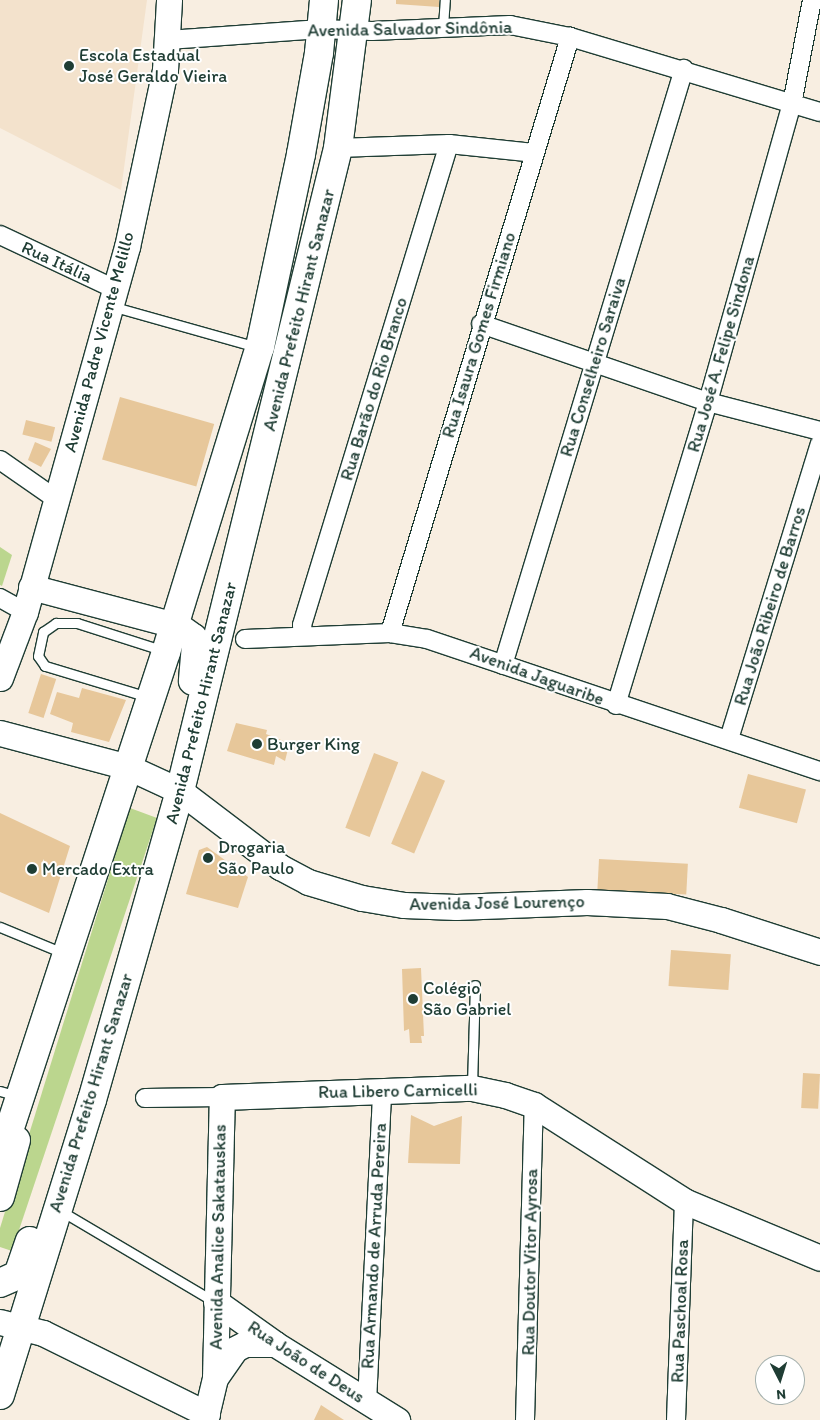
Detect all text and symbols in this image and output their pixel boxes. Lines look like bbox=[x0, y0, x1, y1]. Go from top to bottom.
street label: Avenida Salvador Sindônia bbox=[307, 16, 513, 42]
place label: Escola Estadual José Geraldo Vieira bbox=[79, 45, 227, 88]
marker: Escola Estadual José Geraldo Vieira bbox=[63, 60, 75, 72]
street label: Avenida Prefeito Hirant Sanazar bbox=[258, 187, 340, 433]
street label: Rua Isaura Gomes Firmiano bbox=[437, 229, 521, 441]
street label: Avenida Padre Vicente Melillo bbox=[59, 230, 139, 454]
street label: Rua Itália bbox=[18, 236, 96, 288]
street label: Rua José A. Felipe Sindona bbox=[683, 253, 759, 455]
street label: Rua Conselheiro Saraiva bbox=[555, 274, 631, 460]
street label: Rua Barão do Rio Branco bbox=[336, 294, 412, 484]
street label: Rua João Ribeiro de Barros bbox=[729, 504, 811, 708]
street label: Avenida Prefeito Hirant Sanazar bbox=[160, 580, 242, 826]
street label: Avenida Jaguaribe bbox=[467, 642, 607, 710]
place label: Burger King bbox=[267, 733, 360, 755]
marker: Burger King bbox=[251, 738, 263, 750]
place label: Drogaria São Paulo bbox=[218, 837, 294, 880]
marker: Drogaria São Paulo bbox=[202, 852, 214, 864]
place label: Mercado Extra bbox=[42, 858, 154, 880]
marker: Mercado Extra bbox=[26, 863, 38, 875]
street label: Avenida José Lourenço bbox=[409, 891, 585, 915]
street label: Avenida Prefeito Hirant Sanazar bbox=[44, 971, 138, 1215]
place label: Colégio São Gabriel bbox=[423, 978, 512, 1021]
marker: Colégio São Gabriel bbox=[407, 993, 419, 1005]
street label: Rua Libero Carnicelli bbox=[318, 1079, 478, 1103]
street label: Rua Armando de Arruda Pereira bbox=[357, 1123, 391, 1369]
street label: Avenida Analice Sakatauskas bbox=[205, 1124, 231, 1350]
street label: Rua Doutor Vitor Ayrosa bbox=[518, 1169, 542, 1355]
street label: Rua Paschoal Rosa bbox=[667, 1239, 693, 1383]
street label: Rua João de Deus bbox=[244, 1316, 368, 1408]
north arrow bbox=[755, 1355, 805, 1405]
text: N bbox=[776, 1386, 787, 1403]

